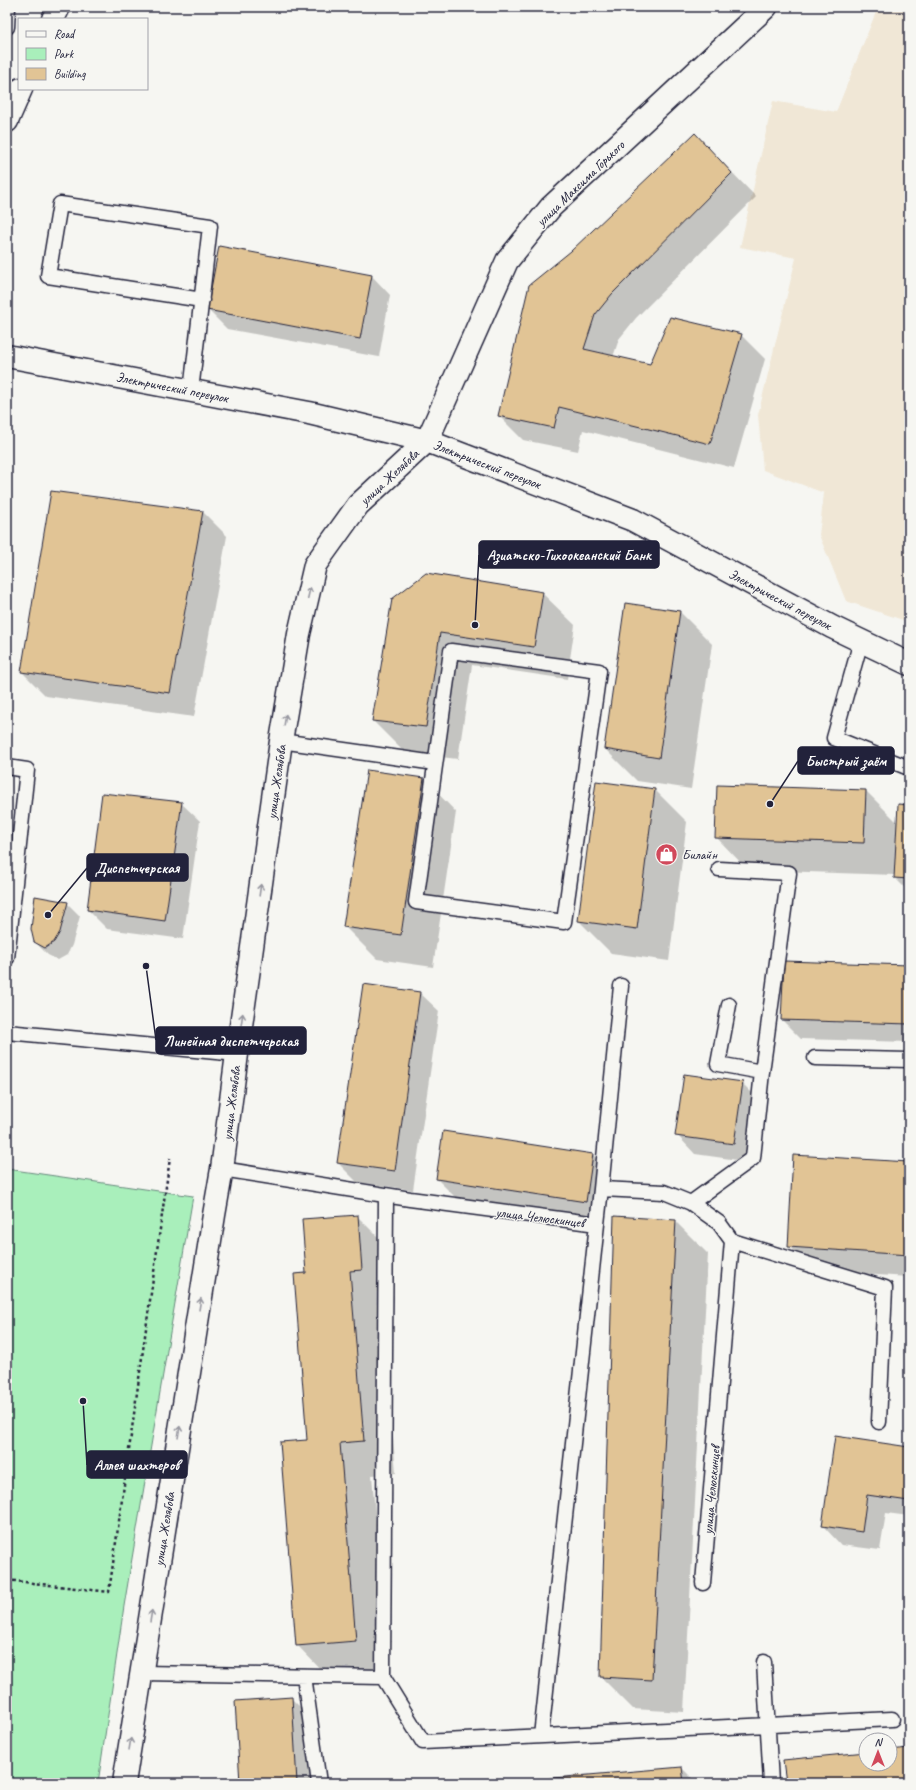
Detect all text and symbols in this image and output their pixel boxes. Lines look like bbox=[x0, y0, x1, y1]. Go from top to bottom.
legend bbox=[18, 18, 148, 90]
text: Road bbox=[54, 26, 76, 42]
text: Park bbox=[54, 46, 75, 62]
text: Building bbox=[54, 66, 86, 82]
street label: улица Максима Горького bbox=[532, 136, 629, 230]
street label: Электрический переулок bbox=[114, 368, 231, 407]
street label: Электрический переулок bbox=[431, 436, 545, 493]
street label: улица Желябова bbox=[356, 445, 423, 510]
callout: Азиатско-Тихоокеанский Банк bbox=[479, 541, 659, 568]
text: Азиатско-Тихоокеанский Банк bbox=[487, 546, 652, 565]
street label: Электрический переулок bbox=[725, 565, 836, 635]
one-way arrow bbox=[305, 586, 313, 599]
one-way arrow bbox=[281, 714, 289, 727]
street label: улица Желябова bbox=[263, 743, 290, 821]
callout: Быстрый заём bbox=[798, 747, 894, 774]
text: Быстрый заём bbox=[806, 752, 887, 771]
shop icon: Билайн bbox=[653, 841, 679, 867]
place label: Билайн bbox=[682, 846, 718, 863]
callout: Диспетчерская bbox=[87, 854, 188, 881]
text: Диспетчерская bbox=[95, 859, 181, 878]
one-way arrow bbox=[256, 884, 264, 897]
one-way arrow bbox=[238, 1013, 246, 1026]
callout: Линейная диспетчерская bbox=[156, 1027, 306, 1054]
text: Линейная диспетчерская bbox=[164, 1032, 300, 1051]
street label: улица Желябова bbox=[218, 1064, 245, 1142]
street label: улица Челюскинцев bbox=[494, 1204, 588, 1232]
one-way arrow bbox=[196, 1298, 204, 1311]
one-way arrow bbox=[176, 1426, 184, 1439]
street label: улица Челюскинцев bbox=[699, 1442, 724, 1536]
callout: Аллея шахтеров bbox=[87, 1451, 187, 1478]
text: Аллея шахтеров bbox=[94, 1456, 183, 1475]
street label: улица Желябова bbox=[150, 1490, 179, 1568]
one-way arrow bbox=[147, 1610, 155, 1623]
north arrow bbox=[858, 1732, 898, 1772]
text: N bbox=[875, 1735, 884, 1749]
one-way arrow bbox=[126, 1738, 134, 1751]

